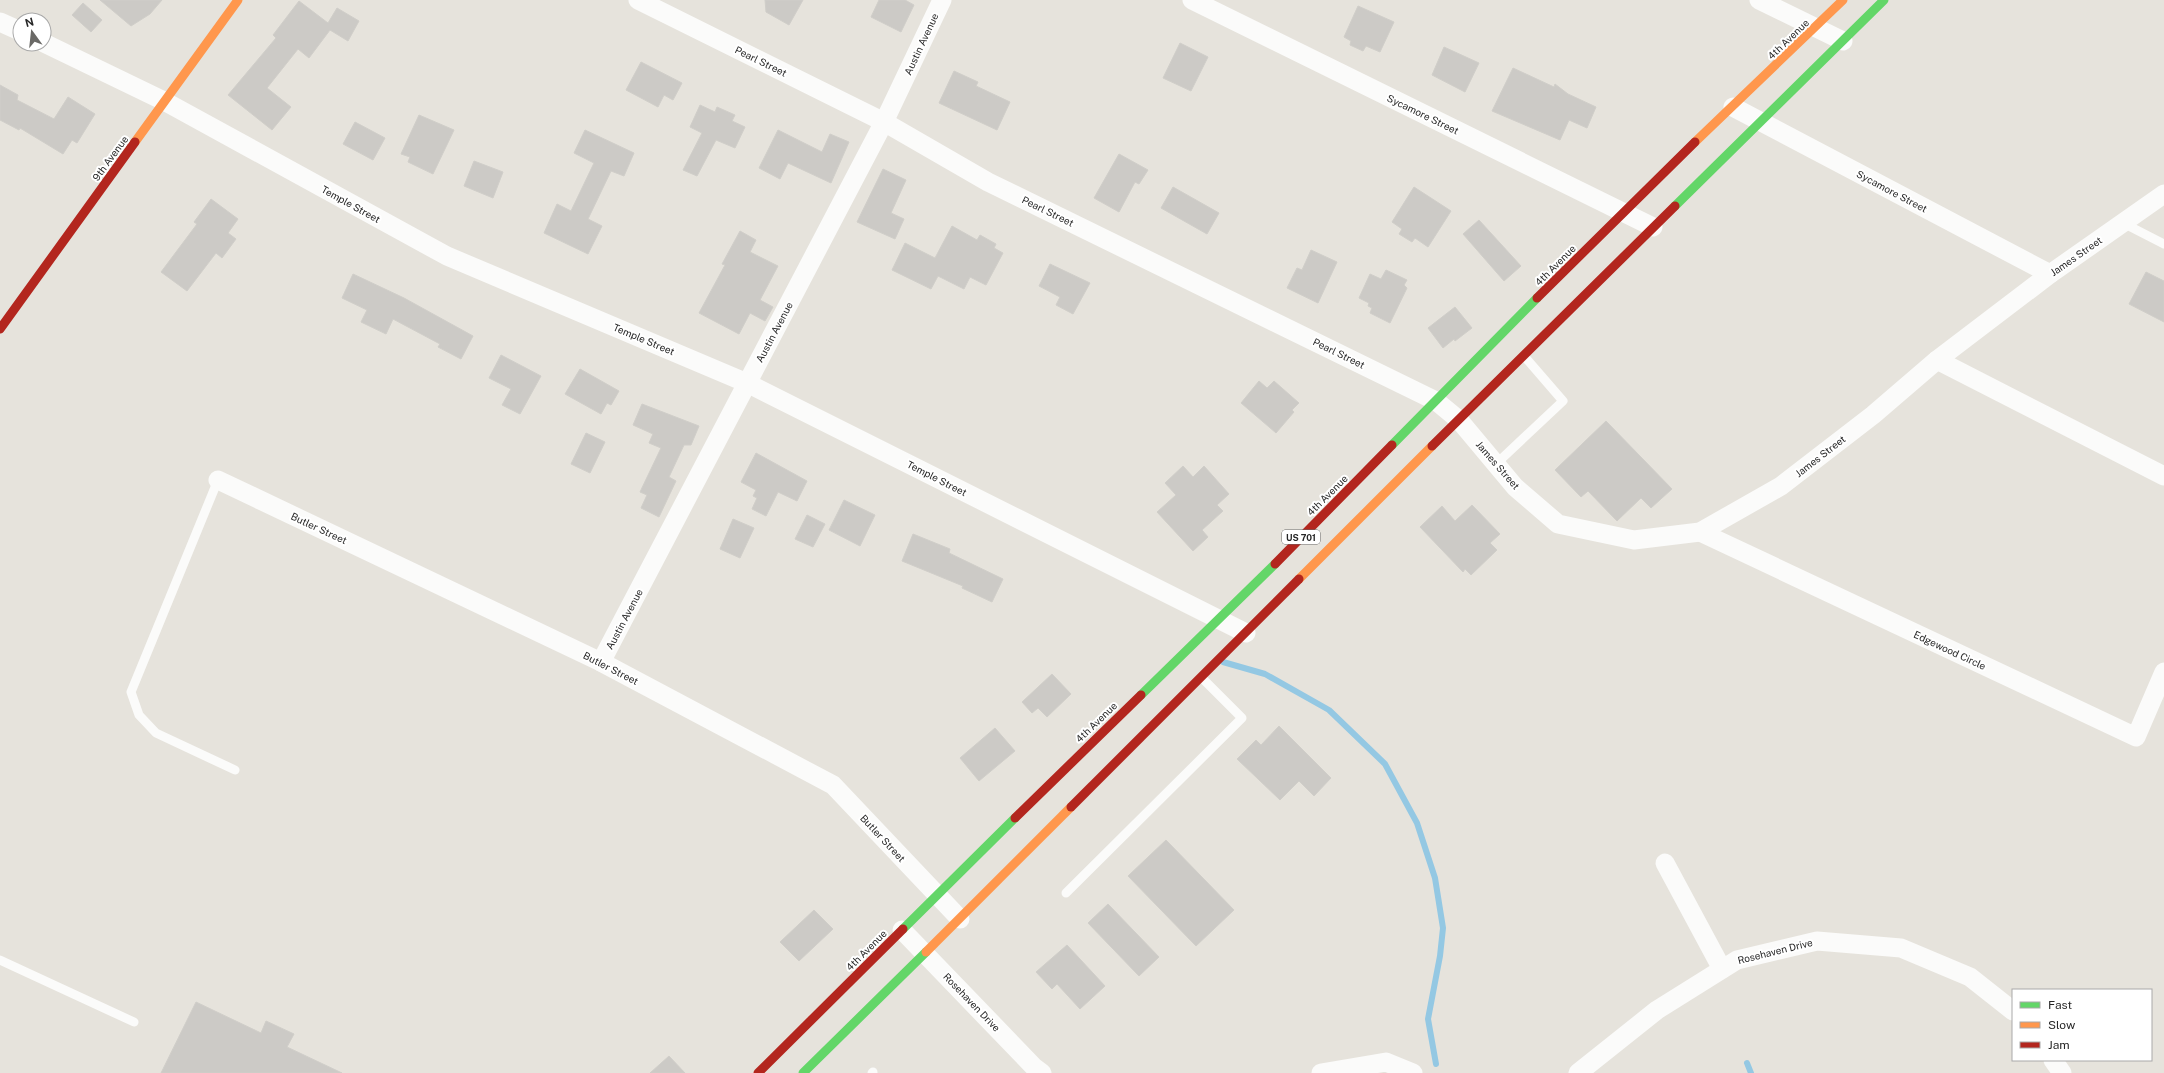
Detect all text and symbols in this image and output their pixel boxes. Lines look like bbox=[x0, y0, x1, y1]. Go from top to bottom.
street label: Austin Avenue bbox=[901, 11, 941, 77]
north arrow bbox=[12, 12, 52, 52]
text: N bbox=[24, 15, 35, 29]
street label: 4th Avenue bbox=[1765, 16, 1811, 62]
street label: Pearl Street bbox=[733, 43, 789, 79]
street label: Sycamore Street bbox=[1385, 91, 1461, 137]
street label: 9th Avenue bbox=[90, 133, 131, 183]
street label: Sycamore Street bbox=[1855, 167, 1929, 215]
street label: Temple Street bbox=[319, 183, 383, 225]
street label: Pearl Street bbox=[1020, 193, 1076, 229]
street label: James Street bbox=[2048, 234, 2104, 278]
street label: 4th Avenue bbox=[1532, 242, 1578, 288]
street label: Austin Avenue bbox=[753, 299, 795, 364]
street label: Temple Street bbox=[611, 321, 677, 357]
street label: Pearl Street bbox=[1311, 335, 1367, 371]
street label: James Street bbox=[1793, 433, 1848, 479]
street label: James Street bbox=[1474, 438, 1522, 492]
street label: Temple Street bbox=[905, 458, 969, 498]
street label: 4th Avenue bbox=[1304, 472, 1350, 518]
street label: Butler Street bbox=[289, 510, 349, 546]
road number: US 701 bbox=[1282, 530, 1320, 544]
street label: Austin Avenue bbox=[603, 586, 645, 651]
street label: Edgewood Circle bbox=[1912, 628, 1988, 672]
street label: Butler Street bbox=[581, 649, 641, 687]
street label: 4th Avenue bbox=[1073, 699, 1119, 745]
street label: Butler Street bbox=[858, 812, 908, 864]
street label: 4th Avenue bbox=[843, 927, 889, 973]
street label: Rosehaven Drive bbox=[1736, 936, 1814, 966]
street label: Rosehaven Drive bbox=[941, 970, 1003, 1034]
legend bbox=[2012, 989, 2152, 1061]
text: Fast bbox=[2048, 998, 2073, 1012]
text: Slow bbox=[2048, 1018, 2076, 1032]
text: Jam bbox=[2048, 1038, 2070, 1052]

